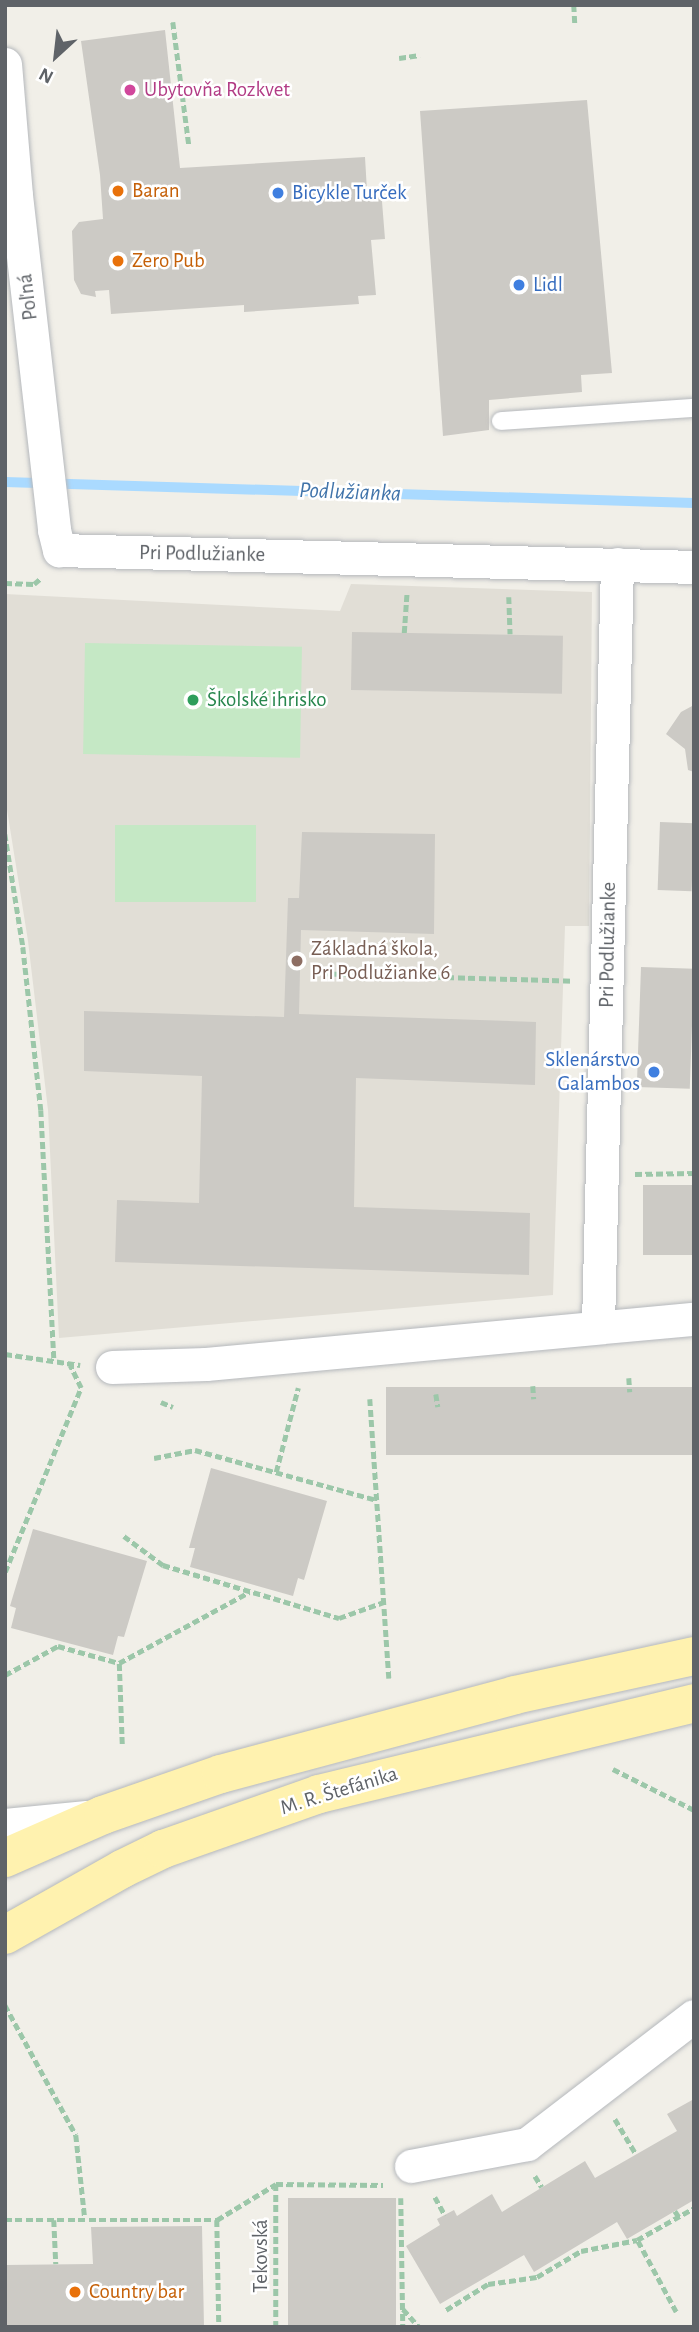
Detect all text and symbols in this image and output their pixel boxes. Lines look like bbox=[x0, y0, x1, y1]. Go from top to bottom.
north arrow bbox=[21, 21, 91, 91]
text: N bbox=[36, 64, 56, 87]
place label: Ubytovňa Rozkvet bbox=[144, 77, 290, 103]
marker: Ubytovňa Rozkvet bbox=[122, 82, 138, 98]
place label: Baran bbox=[132, 178, 180, 204]
place label: Bicykle Turček bbox=[292, 180, 407, 206]
marker: Baran bbox=[110, 183, 126, 199]
marker: Bicykle Turček bbox=[270, 185, 286, 201]
place label: Zero Pub bbox=[132, 248, 205, 274]
marker: Zero Pub bbox=[110, 253, 126, 269]
street label: Poľná bbox=[13, 272, 43, 322]
place label: Lidl bbox=[533, 272, 563, 298]
marker: Lidl bbox=[511, 277, 527, 293]
water label: Podlužianka bbox=[298, 477, 402, 509]
street label: Pri Podlužianke bbox=[139, 540, 265, 568]
place label: Školské ihrisko bbox=[207, 687, 327, 713]
marker: Školské ihrisko bbox=[185, 692, 201, 708]
street label: Pri Podlužianke bbox=[594, 882, 622, 1008]
place label: Základná škola, Pri Podlužianke 6 bbox=[311, 936, 450, 986]
marker: Základná škola, Pri Podlužianke 6 bbox=[289, 953, 305, 969]
place label: Sklenárstvo Galambos bbox=[545, 1047, 640, 1097]
marker: Sklenárstvo Galambos bbox=[646, 1064, 662, 1080]
street label: M. R. Štefánika bbox=[277, 1761, 401, 1821]
street label: Tekovská bbox=[248, 2219, 274, 2293]
place label: Country bar bbox=[89, 2279, 184, 2305]
marker: Country bar bbox=[67, 2284, 83, 2300]

